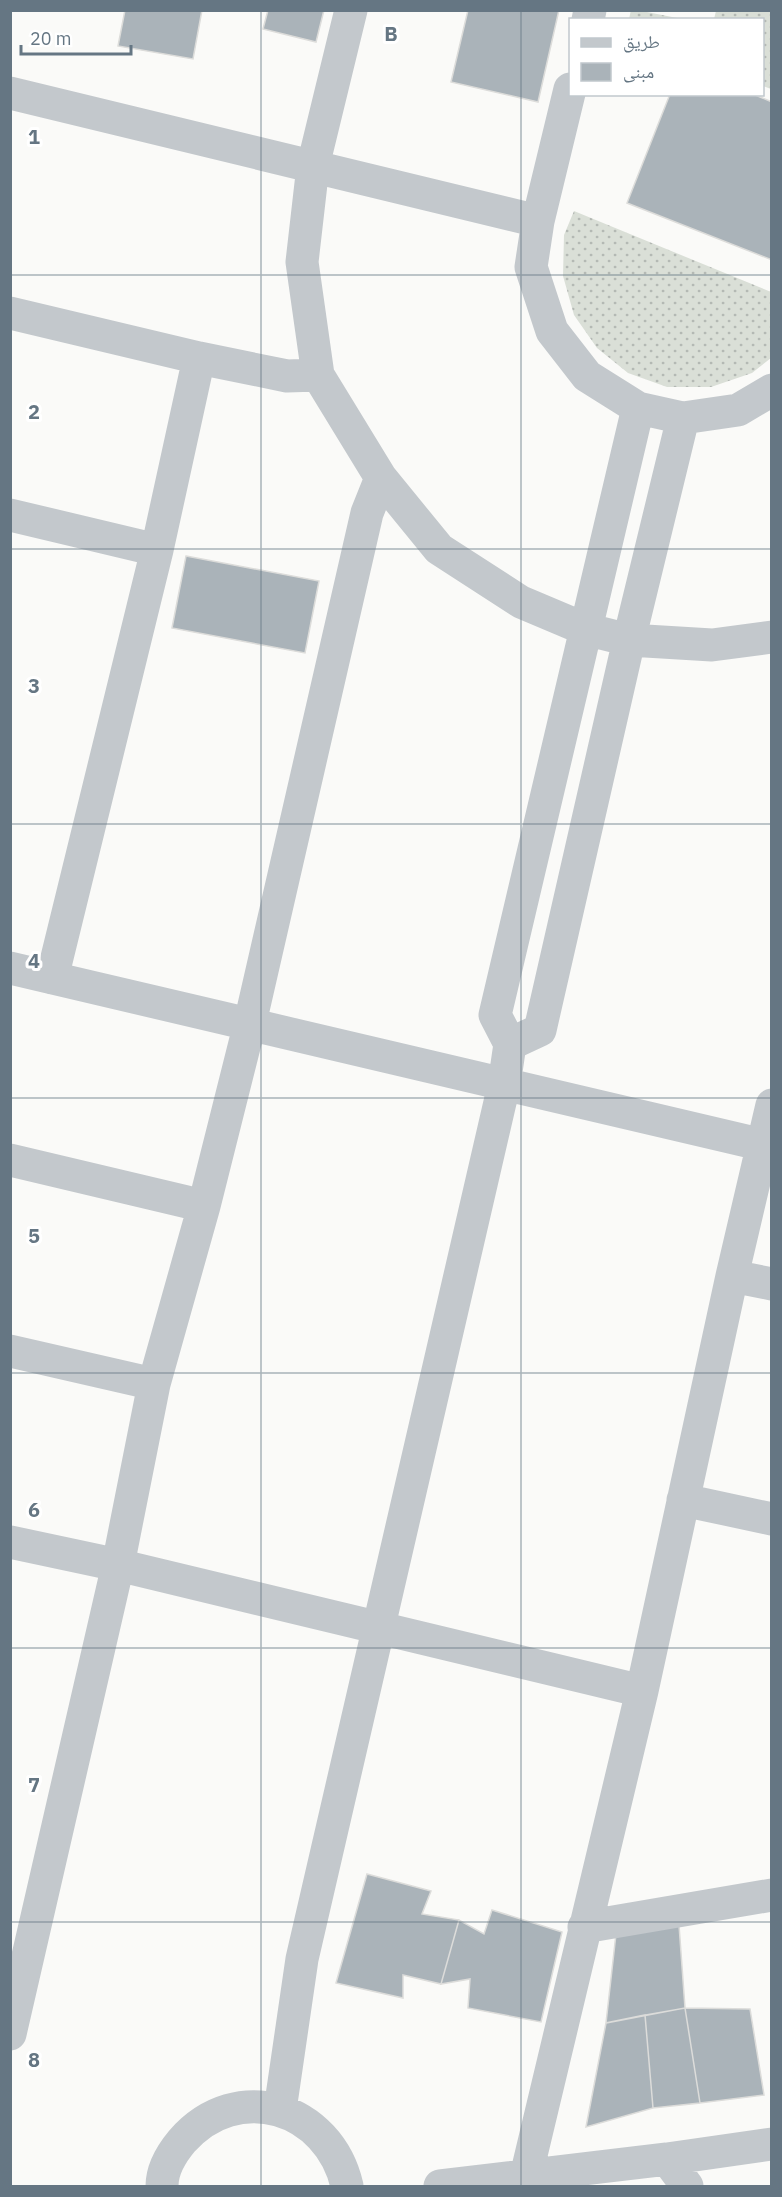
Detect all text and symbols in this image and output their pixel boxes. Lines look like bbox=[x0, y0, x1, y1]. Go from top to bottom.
scale bar bbox=[21, 18, 130, 56]
legend bbox=[569, 18, 764, 96]
text: B bbox=[384, 20, 398, 47]
text: 20 m bbox=[30, 27, 72, 50]
text: طريق bbox=[623, 30, 660, 53]
text: مبنى bbox=[623, 60, 654, 83]
text: 1 bbox=[28, 123, 40, 150]
text: 2 bbox=[28, 398, 40, 425]
text: 3 bbox=[28, 672, 40, 699]
text: 4 bbox=[28, 947, 40, 974]
text: 5 bbox=[28, 1222, 40, 1249]
text: 6 bbox=[28, 1496, 40, 1523]
text: 7 bbox=[28, 1771, 40, 1798]
text: 8 bbox=[28, 2046, 40, 2073]

